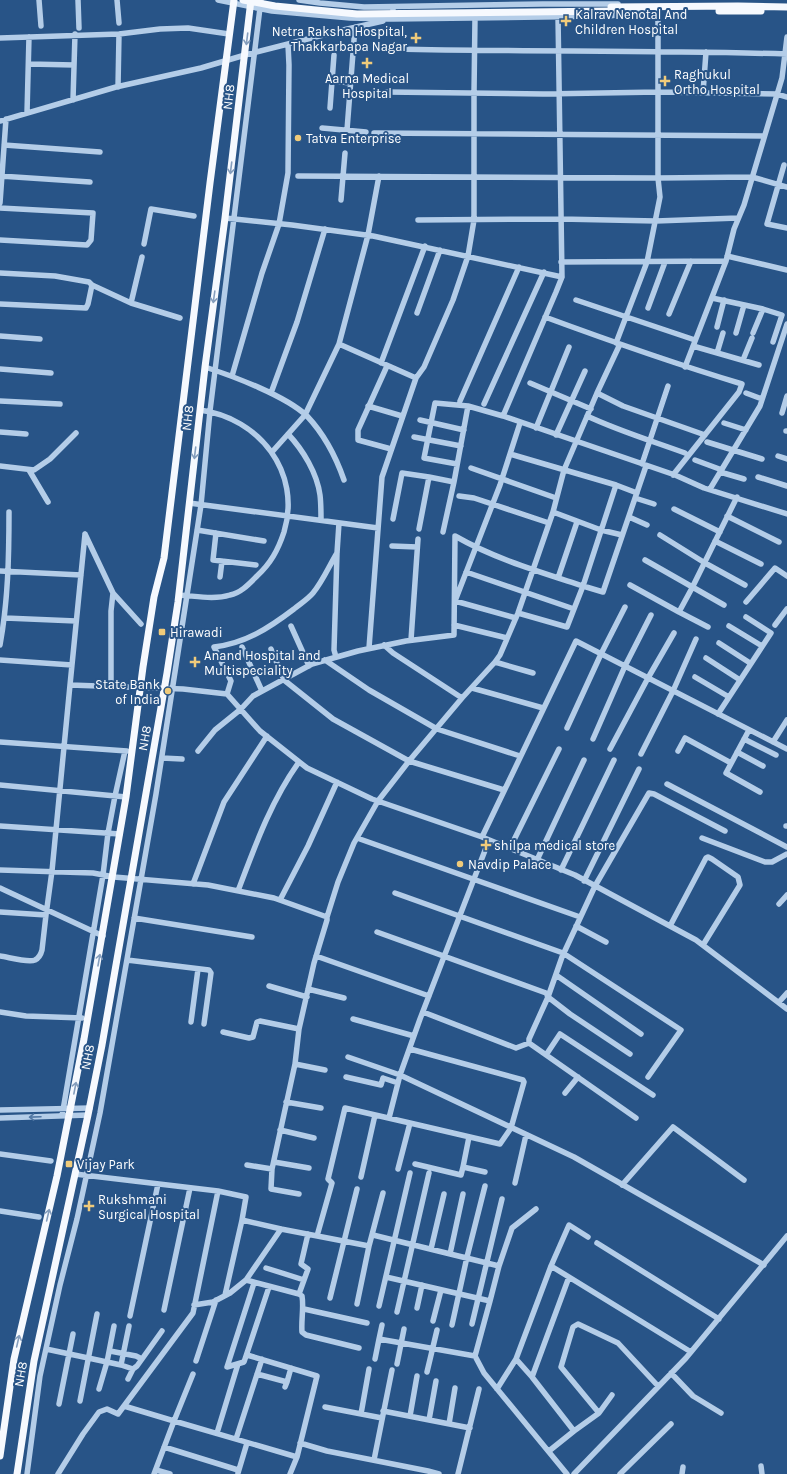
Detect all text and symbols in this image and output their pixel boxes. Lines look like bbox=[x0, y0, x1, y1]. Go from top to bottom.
place label: Kalrav Nenotal And Children Hospital bbox=[575, 7, 687, 37]
marker: Kalrav Nenotal And Children Hospital bbox=[560, 15, 572, 27]
place label: Netra Raksha Hospital, Thakkarbapa Nagar bbox=[272, 24, 407, 54]
one-way arrow bbox=[243, 32, 250, 45]
marker: Netra Raksha Hospital, Thakkarbapa Nagar bbox=[410, 32, 422, 44]
marker: Aarna Medical Hospital bbox=[361, 57, 373, 69]
place label: Raghukul Ortho Hospital bbox=[674, 67, 760, 97]
place label: Aarna Medical Hospital bbox=[325, 71, 409, 101]
marker: Raghukul Ortho Hospital bbox=[659, 75, 671, 87]
street label: NH8 bbox=[219, 83, 237, 111]
place label: Tatva Enterprise bbox=[306, 131, 402, 146]
marker: Tatva Enterprise bbox=[293, 133, 303, 143]
one-way arrow bbox=[227, 161, 235, 174]
one-way arrow bbox=[210, 290, 218, 303]
street label: NH8 bbox=[178, 404, 196, 432]
one-way arrow bbox=[191, 446, 198, 459]
place label: Hirawadi bbox=[170, 625, 223, 640]
marker: Hirawadi bbox=[157, 627, 167, 637]
place label: Anand Hospital and Multispeciality bbox=[204, 648, 321, 678]
marker: Anand Hospital and Multispeciality bbox=[189, 656, 201, 668]
place label: State Bank of India bbox=[95, 677, 160, 707]
marker: State Bank of India bbox=[163, 686, 173, 696]
street label: NH8 bbox=[135, 724, 154, 752]
place label: shilpa medical store bbox=[494, 838, 616, 853]
marker: shilpa medical store bbox=[481, 840, 491, 850]
place label: Navdip Palace bbox=[468, 857, 552, 872]
marker: Navdip Palace bbox=[455, 859, 465, 869]
one-way arrow bbox=[95, 954, 103, 967]
street label: NH8 bbox=[78, 1043, 97, 1071]
one-way arrow bbox=[71, 1081, 79, 1094]
one-way arrow bbox=[29, 1114, 42, 1121]
place label: Vijay Park bbox=[77, 1157, 135, 1172]
marker: Vijay Park bbox=[64, 1159, 74, 1169]
place label: Rukshmani Surgical Hospital bbox=[98, 1192, 200, 1222]
marker: Rukshmani Surgical Hospital bbox=[83, 1200, 95, 1212]
one-way arrow bbox=[44, 1209, 52, 1222]
one-way arrow bbox=[15, 1335, 23, 1348]
street label: NH8 bbox=[11, 1360, 30, 1388]

